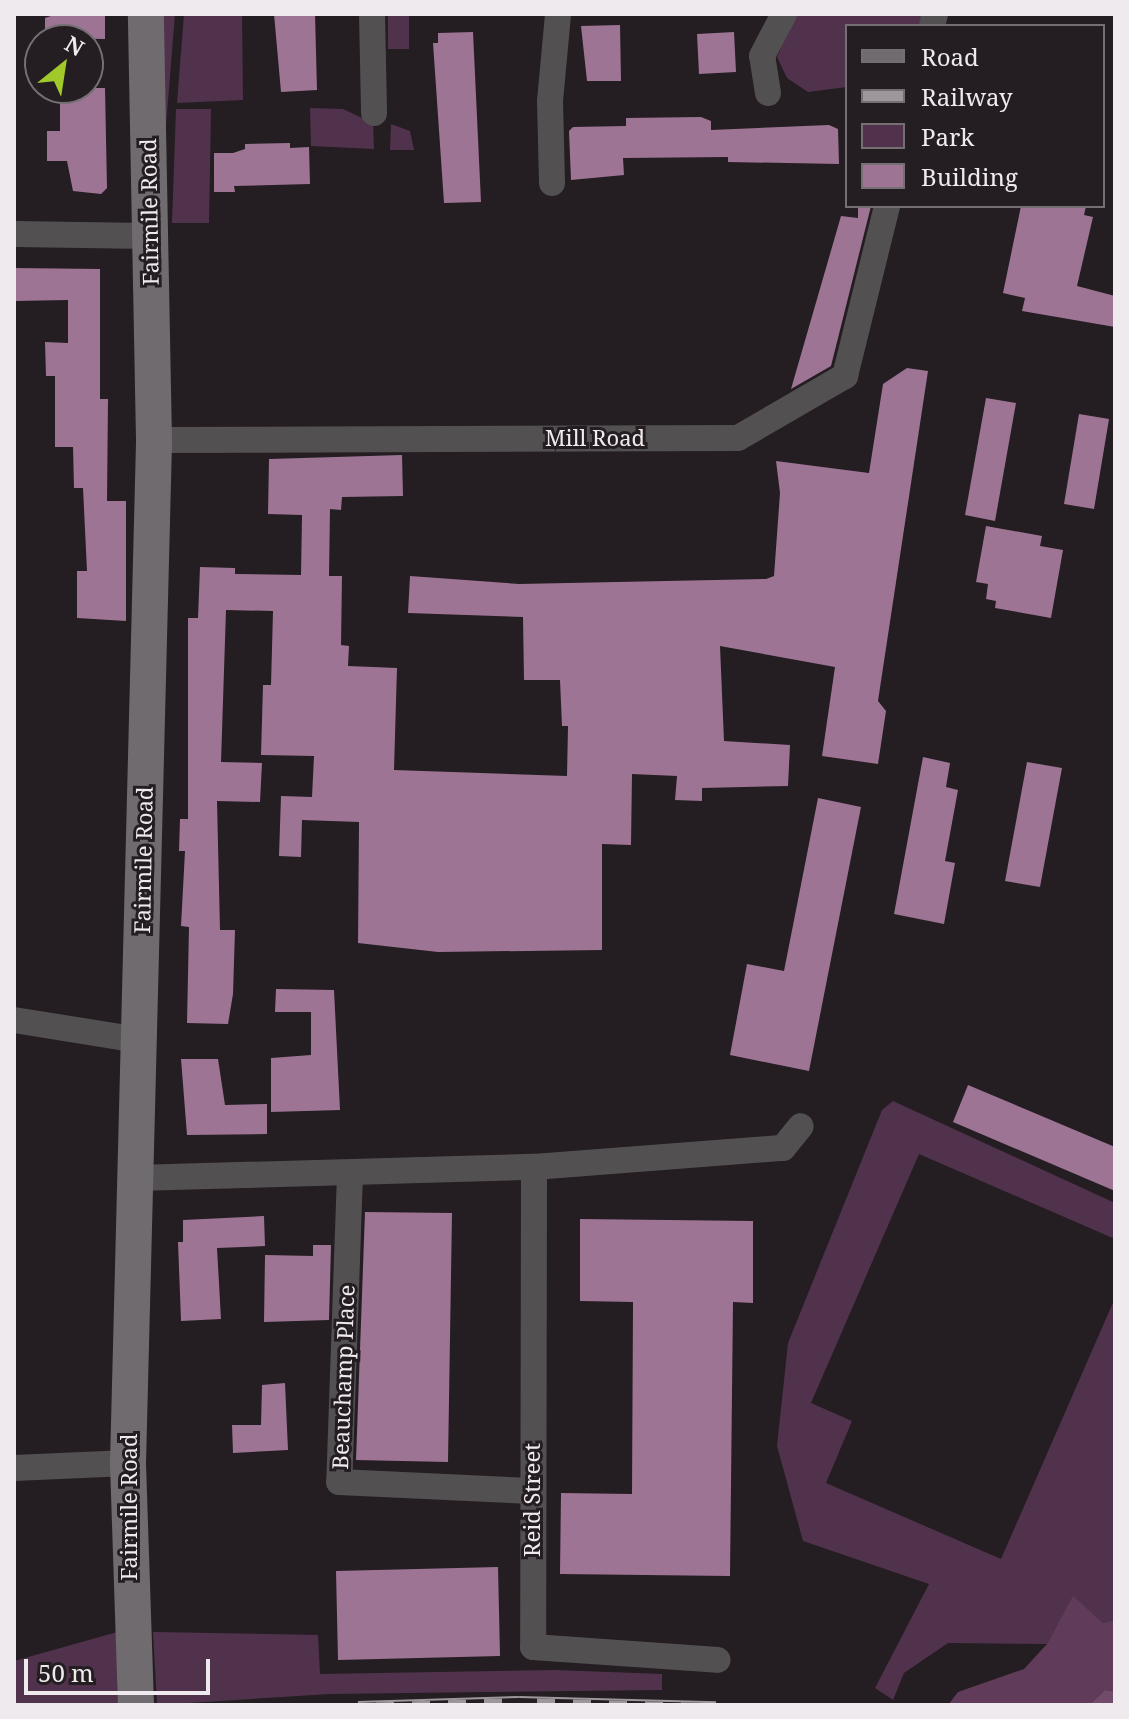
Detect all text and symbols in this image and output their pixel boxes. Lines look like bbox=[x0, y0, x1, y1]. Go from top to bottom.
north arrow bbox=[24, 24, 104, 104]
legend bbox=[845, 24, 1105, 208]
text: N bbox=[60, 28, 90, 62]
text: Road bbox=[921, 40, 979, 73]
text: Railway bbox=[921, 80, 1013, 113]
text: Park bbox=[921, 120, 974, 153]
street label: Fairmile Road bbox=[135, 138, 163, 286]
text: Building bbox=[921, 160, 1018, 193]
street label: Mill Road bbox=[545, 425, 645, 451]
street label: Fairmile Road bbox=[129, 786, 157, 934]
street label: Beauchamp Place bbox=[327, 1284, 359, 1470]
street label: Fairmile Road bbox=[116, 1433, 142, 1581]
street label: Reid Street bbox=[519, 1443, 545, 1557]
scale bar bbox=[28, 1643, 214, 1693]
text: 50 m bbox=[38, 1656, 94, 1689]

